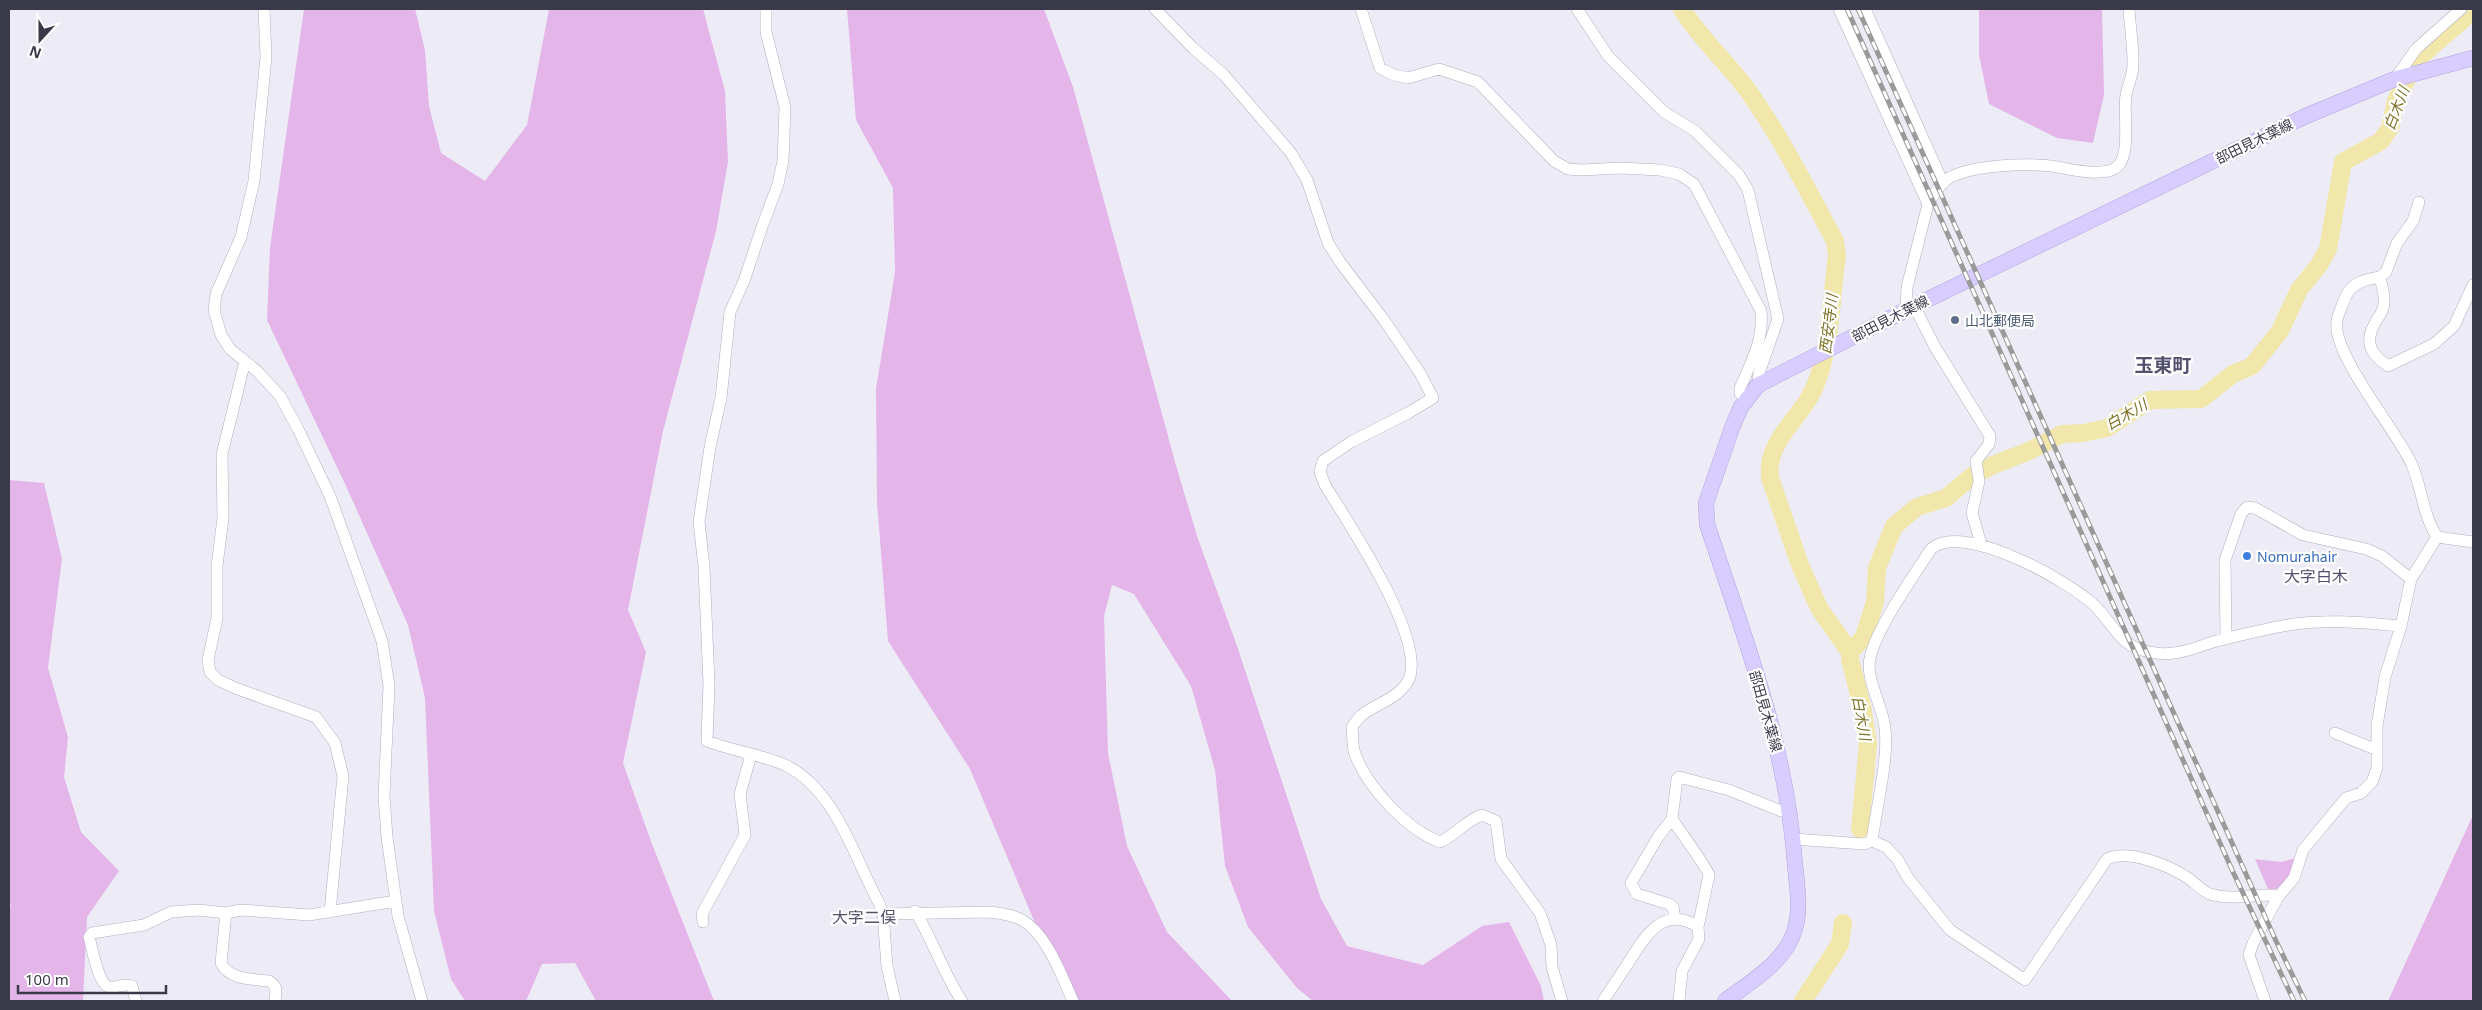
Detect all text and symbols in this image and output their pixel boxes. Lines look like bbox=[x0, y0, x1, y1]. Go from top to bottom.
north arrow bbox=[15, 15, 65, 65]
text: N bbox=[26, 42, 44, 64]
water label: 白木川 bbox=[2379, 82, 2414, 133]
street label: 部田見木葉線 bbox=[2212, 114, 2296, 168]
street label: 部田見木葉線 bbox=[1848, 290, 1932, 346]
water label: 西安寺川 bbox=[1814, 291, 1842, 355]
place label: 山北郵便局 bbox=[1965, 311, 2035, 330]
marker: 山北郵便局 bbox=[1949, 314, 1961, 326]
district label: 玉東町 bbox=[2134, 352, 2192, 378]
water label: 白木川 bbox=[2102, 393, 2152, 434]
place label: Nomurahair bbox=[2257, 547, 2337, 566]
marker: Nomurahair bbox=[2241, 550, 2253, 562]
district label: 大字白木 bbox=[2284, 565, 2348, 587]
street label: 部田見木葉線 bbox=[1745, 668, 1787, 754]
water label: 白木川 bbox=[1848, 694, 1876, 744]
district label: 大字二俣 bbox=[832, 906, 896, 928]
scale bar bbox=[18, 962, 165, 994]
text: 100 m bbox=[25, 969, 69, 989]

